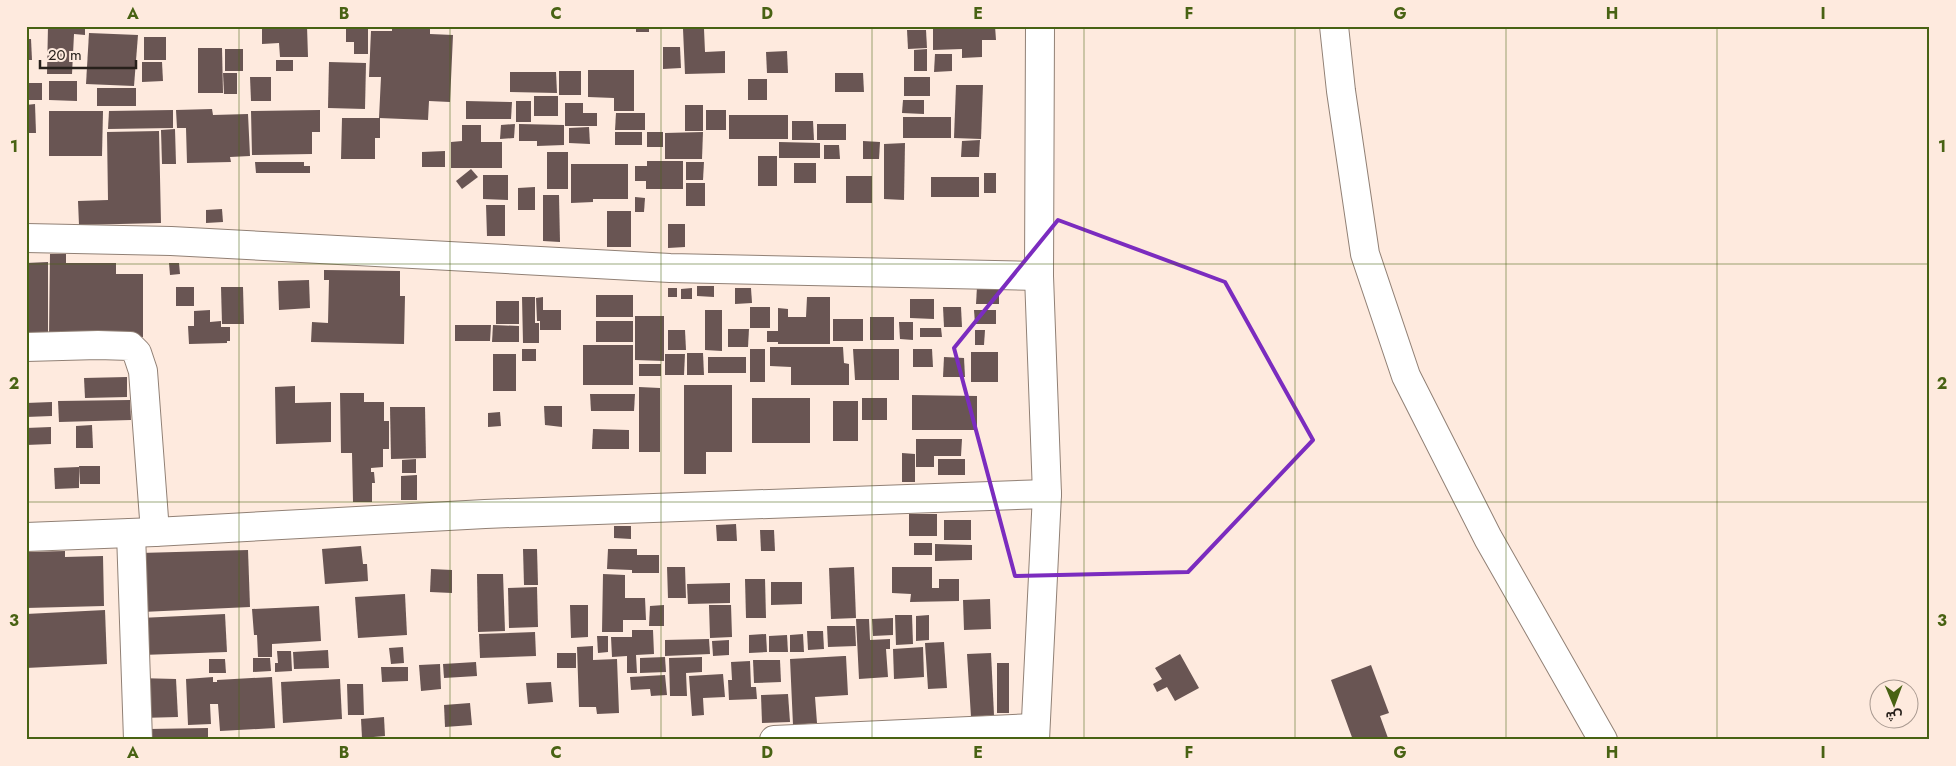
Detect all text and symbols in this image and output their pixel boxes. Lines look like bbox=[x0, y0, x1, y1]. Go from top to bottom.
text: A bbox=[126, 2, 139, 25]
text: B bbox=[339, 2, 349, 25]
text: C bbox=[550, 2, 562, 25]
text: D bbox=[761, 2, 773, 25]
text: E bbox=[973, 2, 983, 25]
text: F bbox=[1185, 2, 1193, 25]
text: G bbox=[1393, 2, 1407, 25]
text: H bbox=[1606, 2, 1618, 25]
text: I bbox=[1820, 2, 1826, 25]
scale bar bbox=[40, 38, 136, 70]
text: 20 m bbox=[48, 44, 82, 66]
text: 1 bbox=[10, 135, 18, 158]
text: 1 bbox=[1938, 135, 1946, 158]
text: 2 bbox=[9, 372, 19, 395]
text: 2 bbox=[1937, 372, 1947, 395]
text: 3 bbox=[9, 609, 19, 632]
text: 3 bbox=[1937, 609, 1947, 632]
north arrow bbox=[1868, 678, 1918, 728]
text: ش bbox=[1885, 707, 1903, 727]
text: A bbox=[126, 741, 139, 764]
text: B bbox=[339, 741, 349, 764]
text: C bbox=[550, 741, 562, 764]
text: D bbox=[761, 741, 773, 764]
text: E bbox=[973, 741, 983, 764]
text: F bbox=[1185, 741, 1193, 764]
text: G bbox=[1393, 741, 1407, 764]
text: H bbox=[1606, 741, 1618, 764]
text: I bbox=[1820, 741, 1826, 764]

